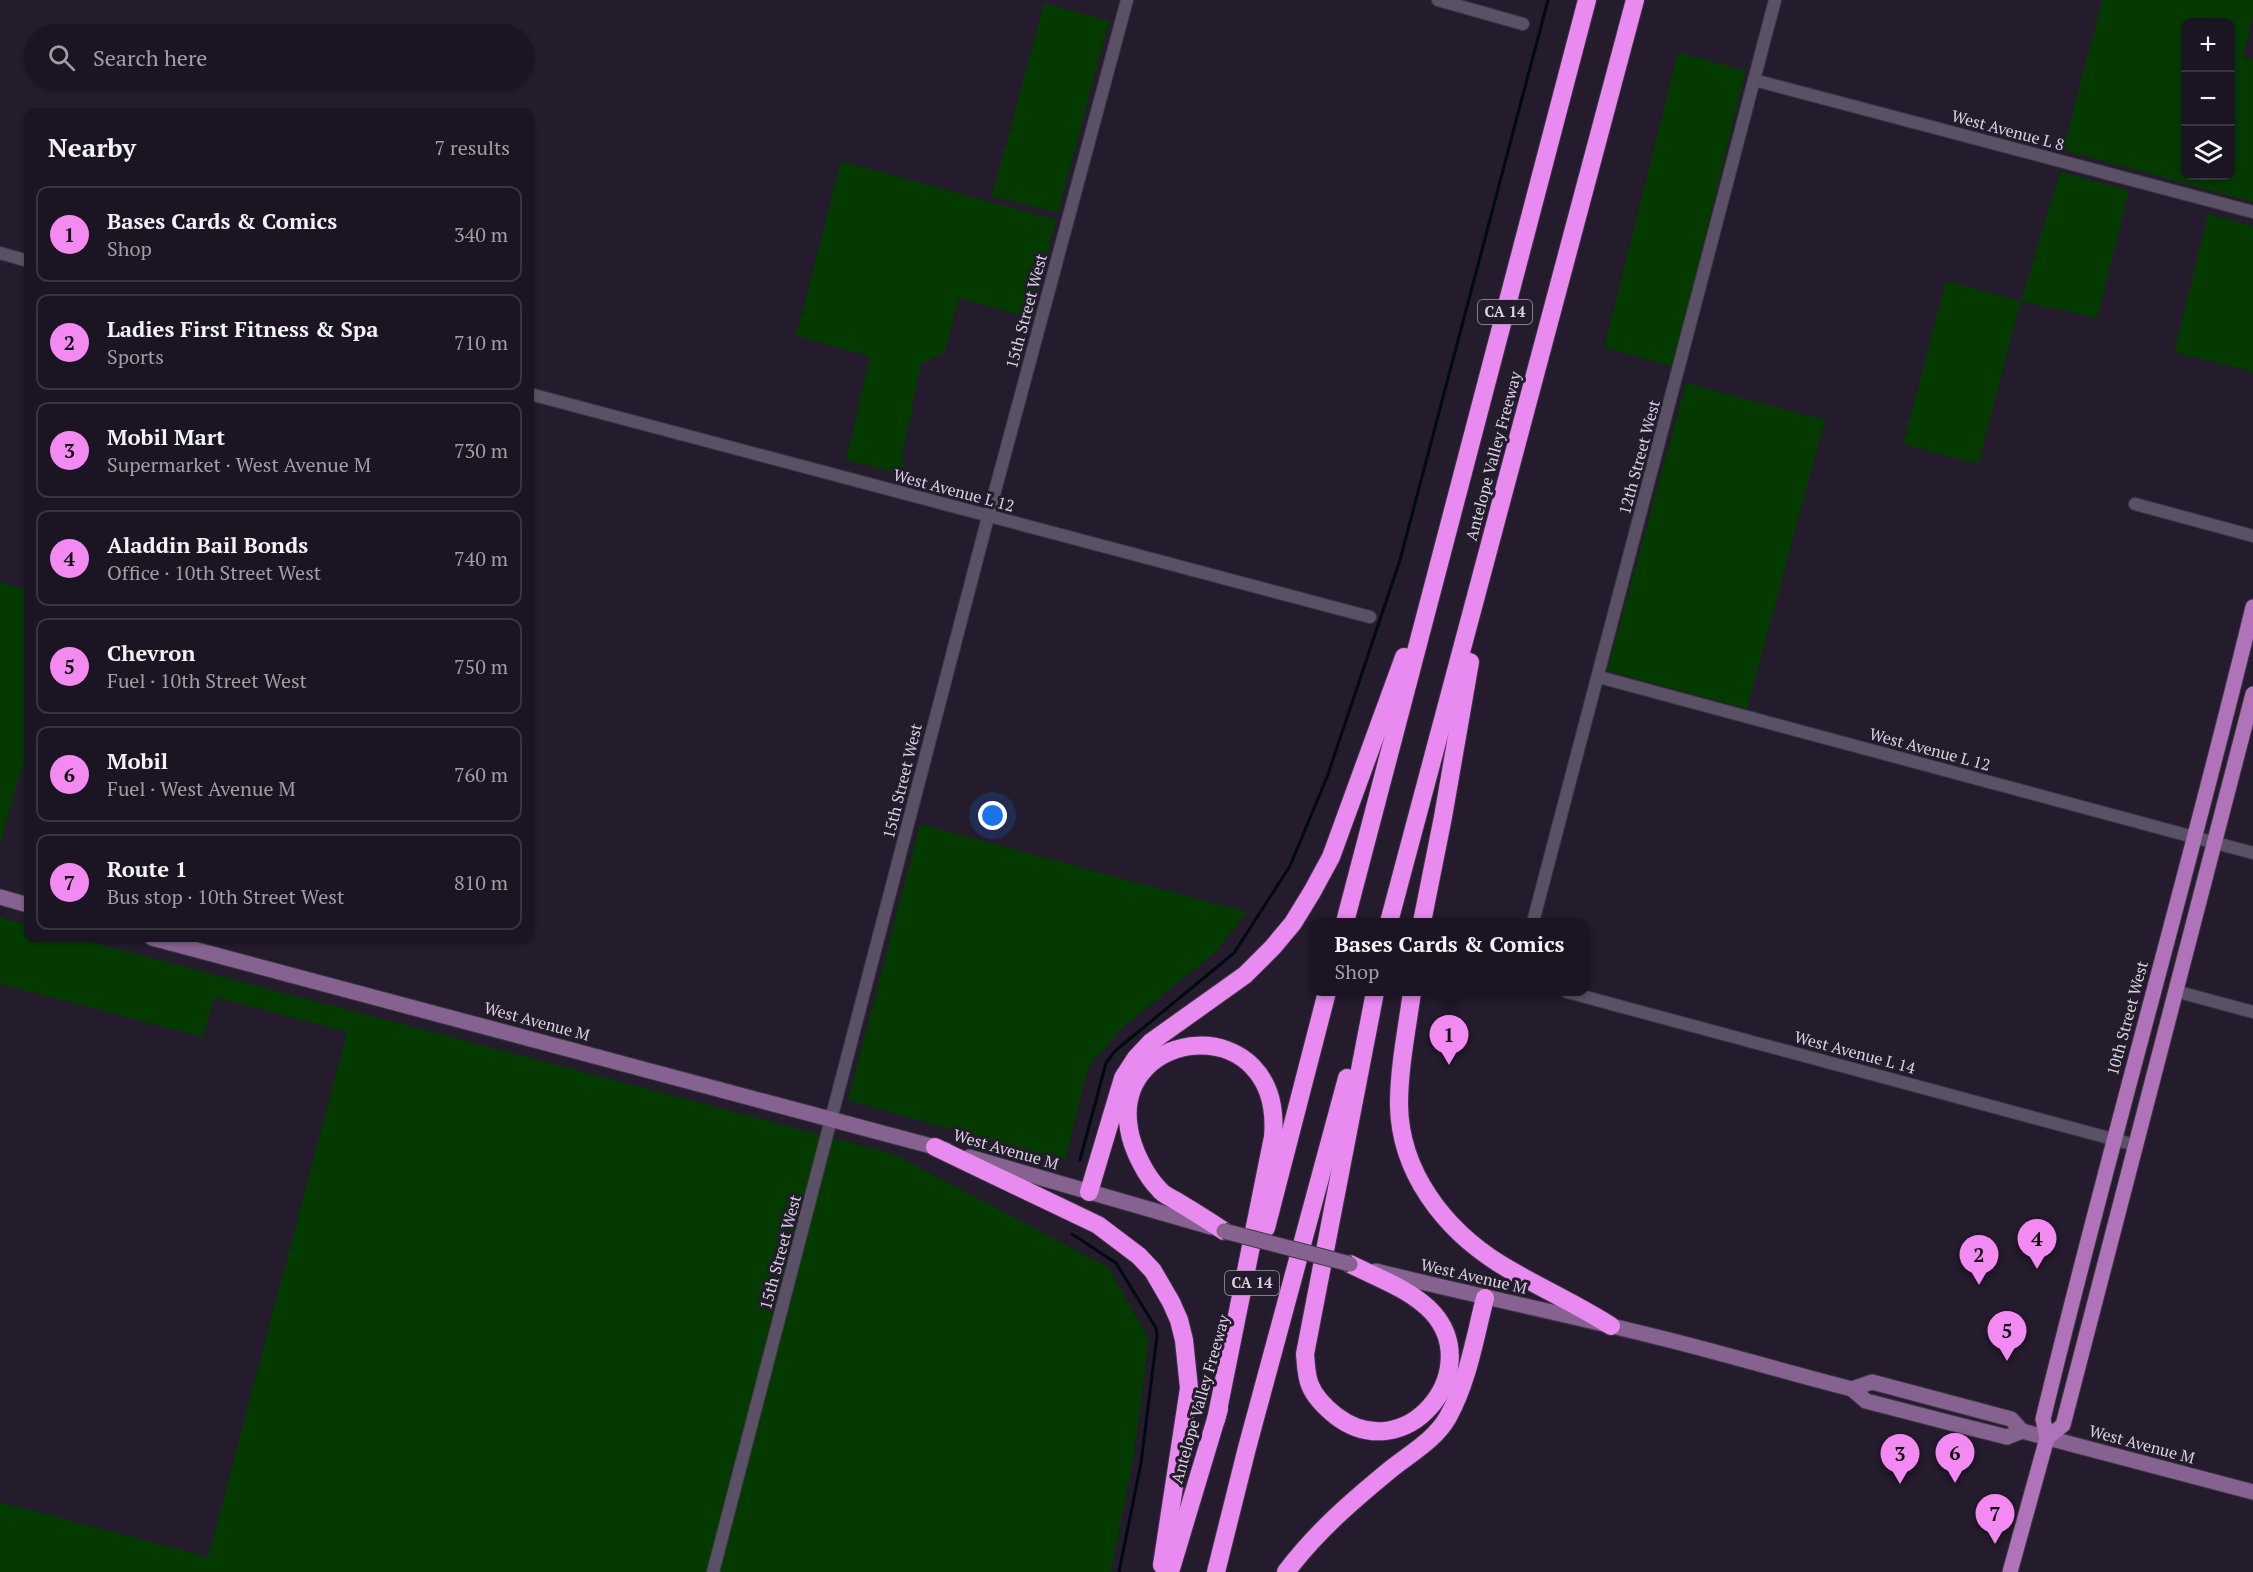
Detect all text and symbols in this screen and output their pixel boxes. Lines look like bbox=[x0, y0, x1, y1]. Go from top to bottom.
map controls bbox=[2181, 18, 2235, 180]
button: + bbox=[2181, 18, 2235, 72]
search box bbox=[24, 24, 534, 90]
icon: search bbox=[45, 41, 78, 74]
text: Search here bbox=[93, 43, 207, 72]
button: − bbox=[2181, 72, 2235, 126]
street label: West Avenue L 8 bbox=[1949, 104, 2067, 156]
button: layers bbox=[2181, 126, 2235, 180]
text: Nearby bbox=[48, 130, 136, 164]
text: 7 results bbox=[435, 134, 510, 161]
text: Bases Cards & Comics bbox=[107, 206, 337, 235]
text: 1 bbox=[64, 221, 75, 248]
text: 340 m bbox=[454, 221, 508, 248]
text: Shop bbox=[107, 235, 152, 262]
street label: 15th Street West bbox=[1000, 251, 1052, 371]
road number: CA 14 bbox=[1478, 300, 1532, 324]
text: Ladies First Fitness & Spa bbox=[107, 314, 378, 343]
text: 2 bbox=[64, 329, 75, 356]
text: 710 m bbox=[454, 329, 508, 356]
text: Sports bbox=[107, 343, 164, 370]
street label: Antelope Valley Freeway bbox=[1460, 368, 1526, 543]
street label: 12th Street West bbox=[1613, 397, 1665, 517]
text: Mobil Mart bbox=[107, 422, 225, 451]
text: 3 bbox=[64, 437, 75, 464]
text: 730 m bbox=[454, 437, 508, 464]
text: Supermarket · West Avenue M bbox=[107, 451, 371, 478]
street label: West Avenue L 12 bbox=[891, 463, 1017, 517]
text: Aladdin Bail Bonds bbox=[107, 530, 308, 559]
text: 4 bbox=[64, 545, 75, 572]
text: 740 m bbox=[454, 545, 508, 572]
text: Office · 10th Street West bbox=[107, 559, 321, 586]
text: Chevron bbox=[107, 638, 195, 667]
text: 5 bbox=[64, 653, 75, 680]
text: 750 m bbox=[454, 653, 508, 680]
text: Fuel · 10th Street West bbox=[107, 667, 307, 694]
street label: 15th Street West bbox=[877, 721, 927, 841]
street label: West Avenue L 12 bbox=[1867, 722, 1993, 776]
text: Mobil bbox=[107, 746, 168, 775]
text: 6 bbox=[64, 761, 75, 788]
text: 760 m bbox=[454, 761, 508, 788]
text: Fuel · West Avenue M bbox=[107, 775, 296, 802]
your location bbox=[978, 801, 1007, 830]
text: Route 1 bbox=[107, 854, 188, 883]
text: 7 bbox=[64, 869, 75, 896]
text: 810 m bbox=[454, 869, 508, 896]
text: Bus stop · 10th Street West bbox=[107, 883, 344, 910]
popup bbox=[1310, 918, 1589, 996]
text: Bases Cards & Comics bbox=[1334, 929, 1565, 958]
text: Shop bbox=[1334, 958, 1379, 985]
street label: 10th Street West bbox=[2101, 958, 2153, 1078]
street label: West Avenue M bbox=[482, 996, 592, 1046]
pin: 1 bbox=[1430, 1016, 1468, 1065]
street label: West Avenue L 14 bbox=[1792, 1025, 1918, 1079]
street label: West Avenue M bbox=[951, 1123, 1061, 1175]
street label: 15th Street West bbox=[754, 1192, 806, 1312]
pin: 4 bbox=[2018, 1220, 2056, 1269]
pin: 2 bbox=[1960, 1236, 1998, 1285]
street label: West Avenue M bbox=[1419, 1253, 1529, 1299]
road number: CA 14 bbox=[1225, 1271, 1279, 1295]
street label: Antelope Valley Freeway bbox=[1165, 1311, 1235, 1486]
pin: 5 bbox=[1988, 1312, 2026, 1361]
street label: West Avenue M bbox=[2087, 1419, 2197, 1469]
pin: 3 bbox=[1880, 1434, 1920, 1484]
pin: 6 bbox=[1936, 1434, 1974, 1483]
pin: 7 bbox=[1976, 1494, 2014, 1544]

